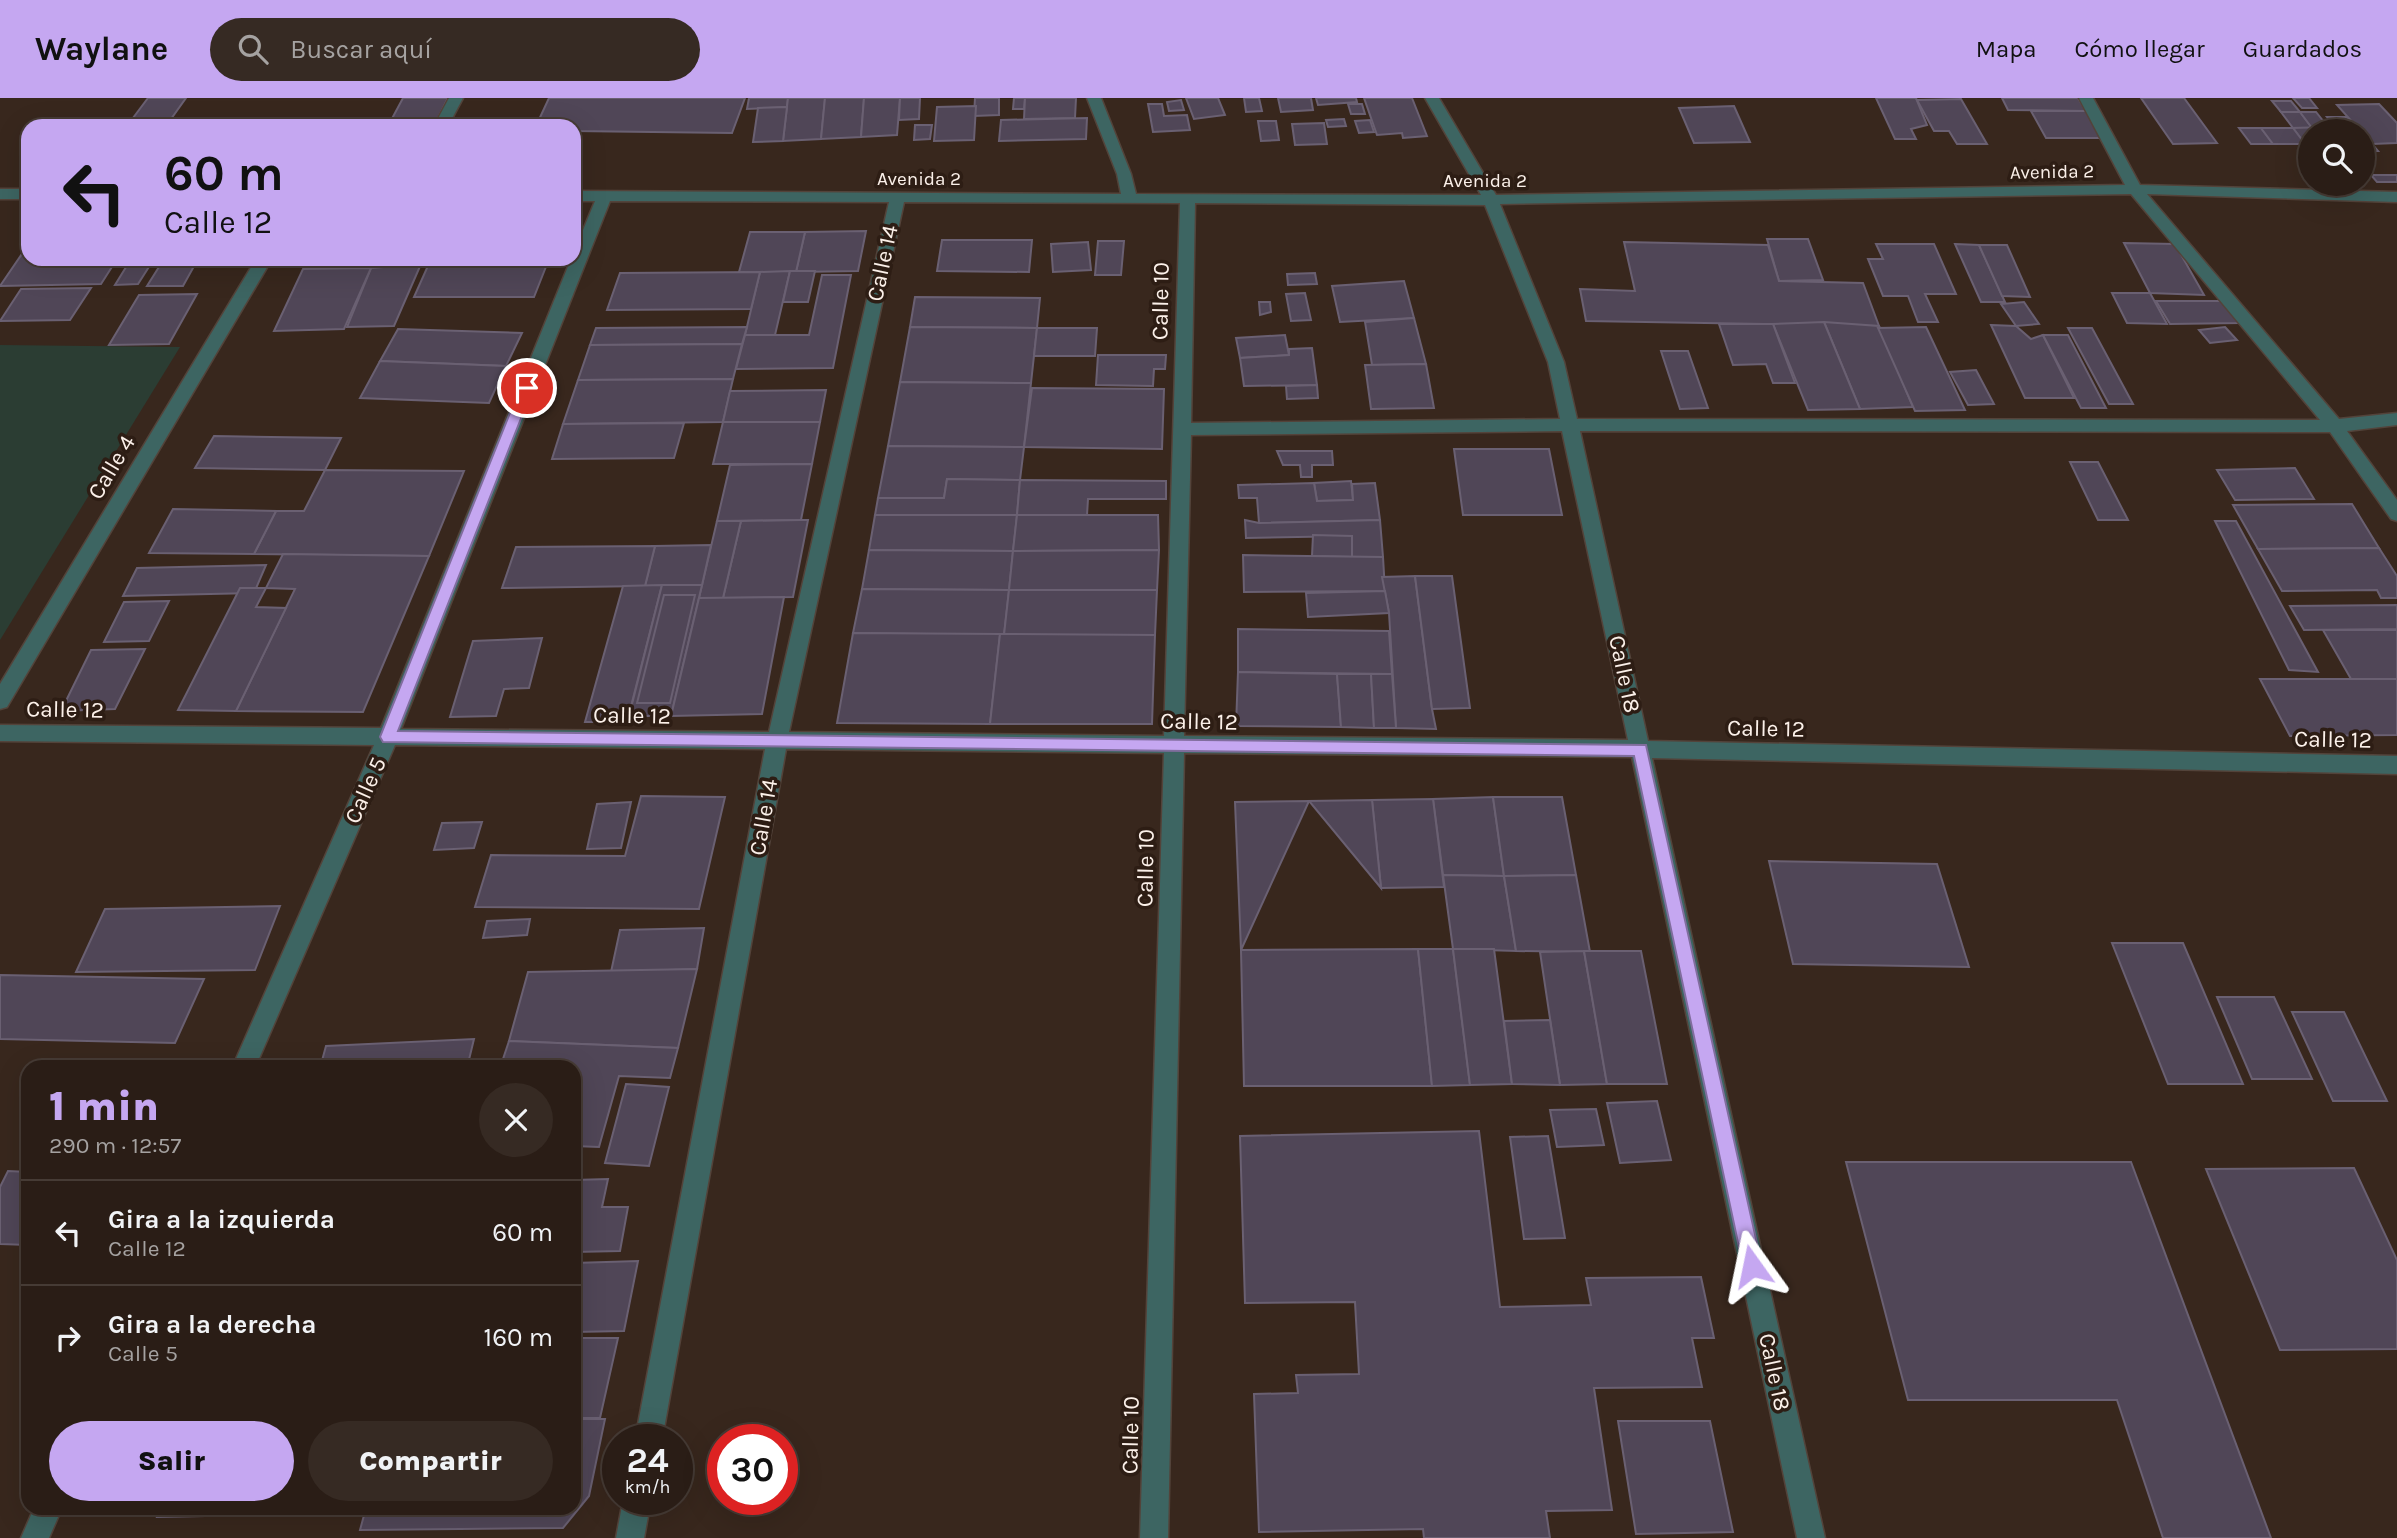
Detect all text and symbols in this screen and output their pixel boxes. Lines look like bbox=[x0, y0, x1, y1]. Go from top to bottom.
search box bbox=[210, 18, 700, 81]
text: Waylane bbox=[35, 30, 168, 68]
icon: search bbox=[234, 30, 272, 68]
text: Buscar aquí bbox=[290, 34, 432, 65]
text: Mapa bbox=[1976, 35, 2036, 63]
text: Cómo llegar bbox=[2074, 35, 2205, 63]
text: Guardados bbox=[2243, 35, 2362, 63]
map controls bbox=[2298, 119, 2375, 196]
button: search bbox=[2298, 119, 2375, 196]
text: 60 m bbox=[164, 145, 284, 202]
icon: left bbox=[49, 147, 140, 238]
street label: Avenida 2 bbox=[2010, 160, 2094, 184]
street label: Avenida 2 bbox=[877, 168, 961, 190]
street label: Avenida 2 bbox=[1443, 170, 1527, 192]
text: Calle 12 bbox=[164, 204, 272, 241]
street label: Calle 14 bbox=[861, 222, 904, 304]
street label: Calle 10 bbox=[1146, 262, 1175, 340]
pin bbox=[497, 358, 557, 418]
icon: arrive bbox=[508, 369, 546, 407]
street label: Calle 4 bbox=[82, 430, 141, 504]
street label: Calle 18 bbox=[1603, 633, 1646, 715]
street label: Calle 12 bbox=[26, 695, 104, 724]
street label: Calle 12 bbox=[593, 701, 671, 730]
street label: Calle 12 bbox=[1160, 707, 1238, 736]
street label: Calle 12 bbox=[1727, 714, 1805, 743]
street label: Calle 12 bbox=[2294, 725, 2372, 754]
street label: Calle 5 bbox=[339, 753, 392, 828]
street label: Calle 14 bbox=[743, 777, 784, 858]
street label: Calle 10 bbox=[1131, 829, 1160, 907]
text: 1 min bbox=[49, 1081, 159, 1131]
button: close bbox=[479, 1083, 553, 1157]
text: 290 m · 12:57 bbox=[49, 1132, 181, 1159]
text: Gira a la izquierda bbox=[108, 1204, 335, 1235]
icon: left bbox=[49, 1214, 87, 1252]
text: 60 m bbox=[492, 1217, 553, 1248]
position arrow bbox=[1715, 1229, 1789, 1303]
text: Calle 12 bbox=[108, 1235, 186, 1262]
text: Gira a la derecha bbox=[108, 1309, 317, 1340]
icon: right bbox=[49, 1319, 87, 1357]
text: 160 m bbox=[484, 1322, 553, 1353]
street label: Calle 18 bbox=[1753, 1331, 1796, 1413]
text: Calle 5 bbox=[108, 1340, 178, 1367]
street label: Calle 10 bbox=[1116, 1396, 1145, 1474]
button: Salir bbox=[49, 1421, 294, 1501]
button: Compartir bbox=[308, 1421, 553, 1501]
speed limit sign: 30 bbox=[707, 1424, 798, 1515]
text: 24 bbox=[627, 1440, 669, 1481]
text: km/h bbox=[625, 1476, 670, 1498]

